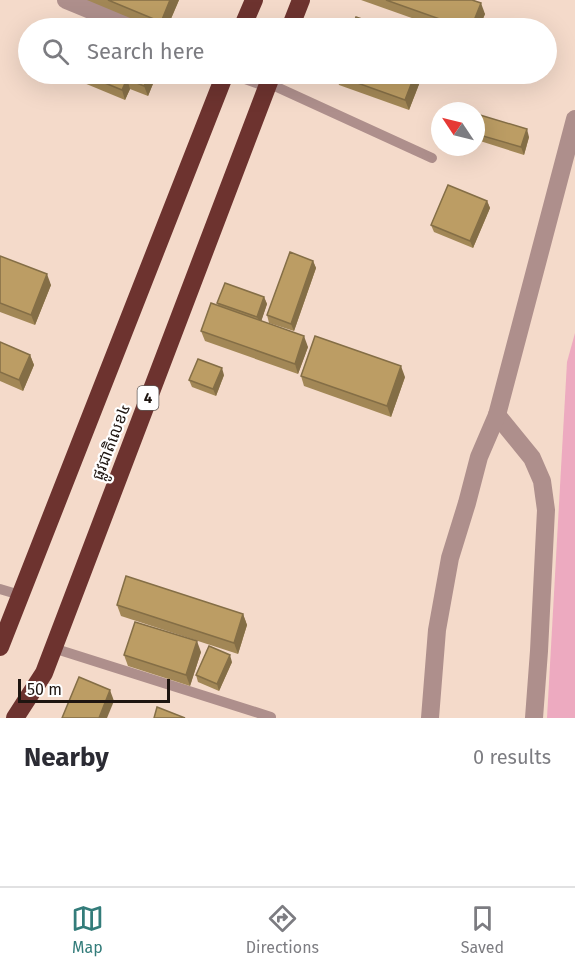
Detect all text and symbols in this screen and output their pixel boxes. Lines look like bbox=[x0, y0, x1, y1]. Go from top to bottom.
search box bbox=[18, 18, 557, 84]
icon: search bbox=[39, 35, 72, 68]
text: Search here bbox=[87, 38, 205, 65]
north arrow bbox=[431, 102, 485, 156]
road number: 4 bbox=[138, 386, 158, 410]
street label: ផ្លូវជាតិលេខ៤ bbox=[88, 401, 139, 484]
scale bar bbox=[18, 676, 170, 704]
text: 50 m bbox=[27, 680, 62, 699]
text: Nearby bbox=[24, 742, 109, 773]
text: 0 results bbox=[473, 745, 551, 769]
tab: Map bbox=[71, 902, 104, 957]
tab: Directions bbox=[246, 902, 319, 957]
tab: Saved bbox=[461, 902, 504, 957]

